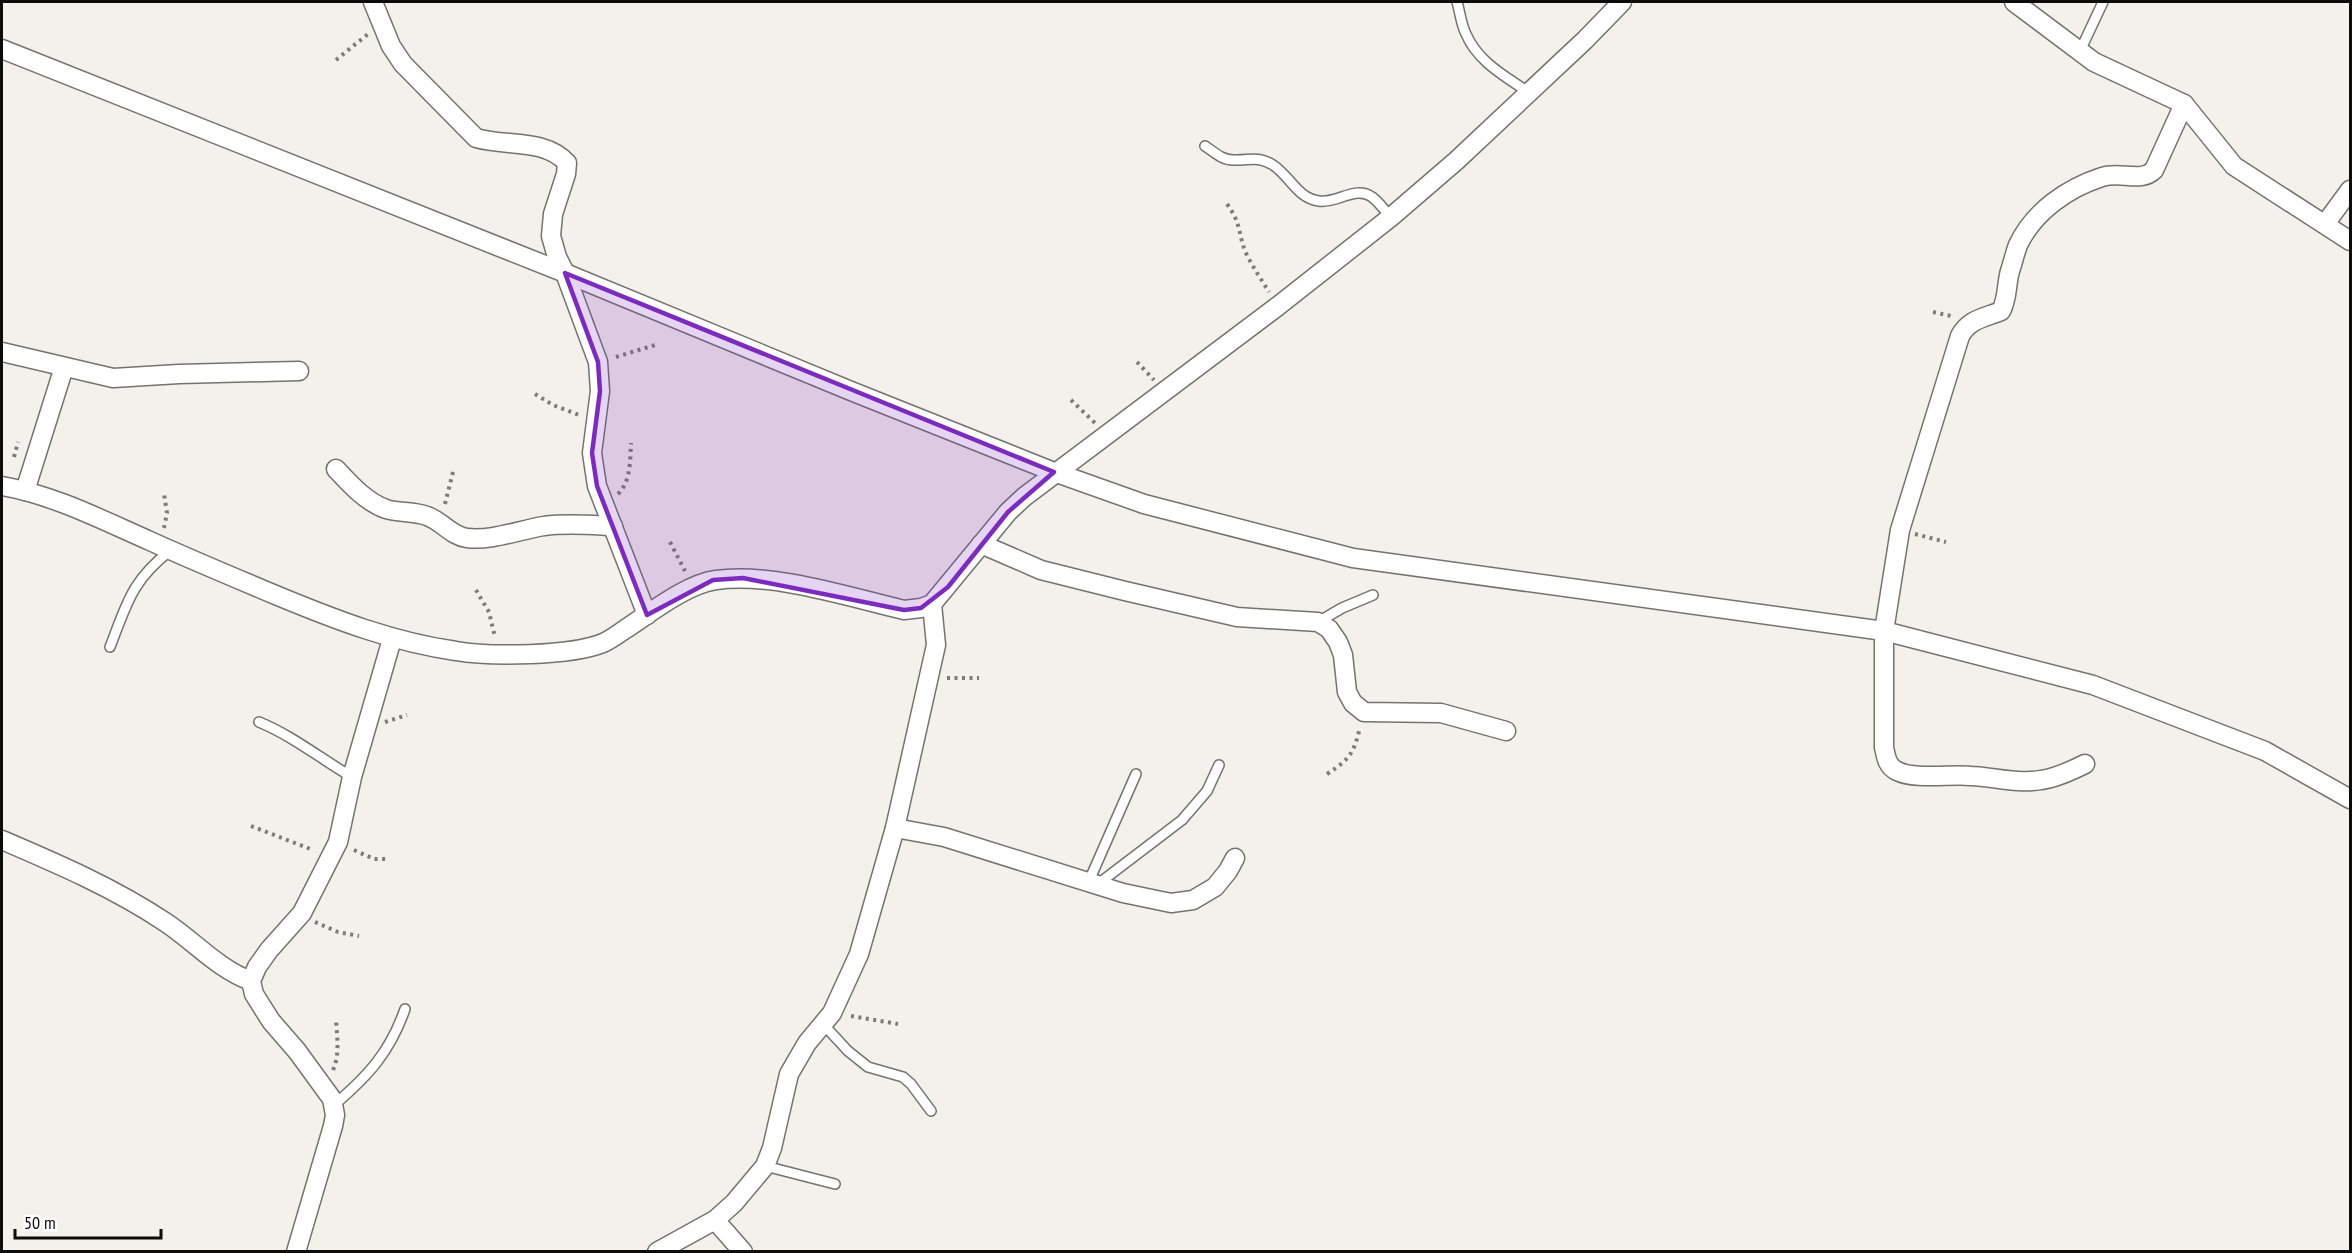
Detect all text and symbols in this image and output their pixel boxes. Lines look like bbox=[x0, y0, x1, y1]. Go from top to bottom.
scale bar bbox=[15, 1202, 160, 1240]
text: 50 m bbox=[24, 1211, 56, 1234]

